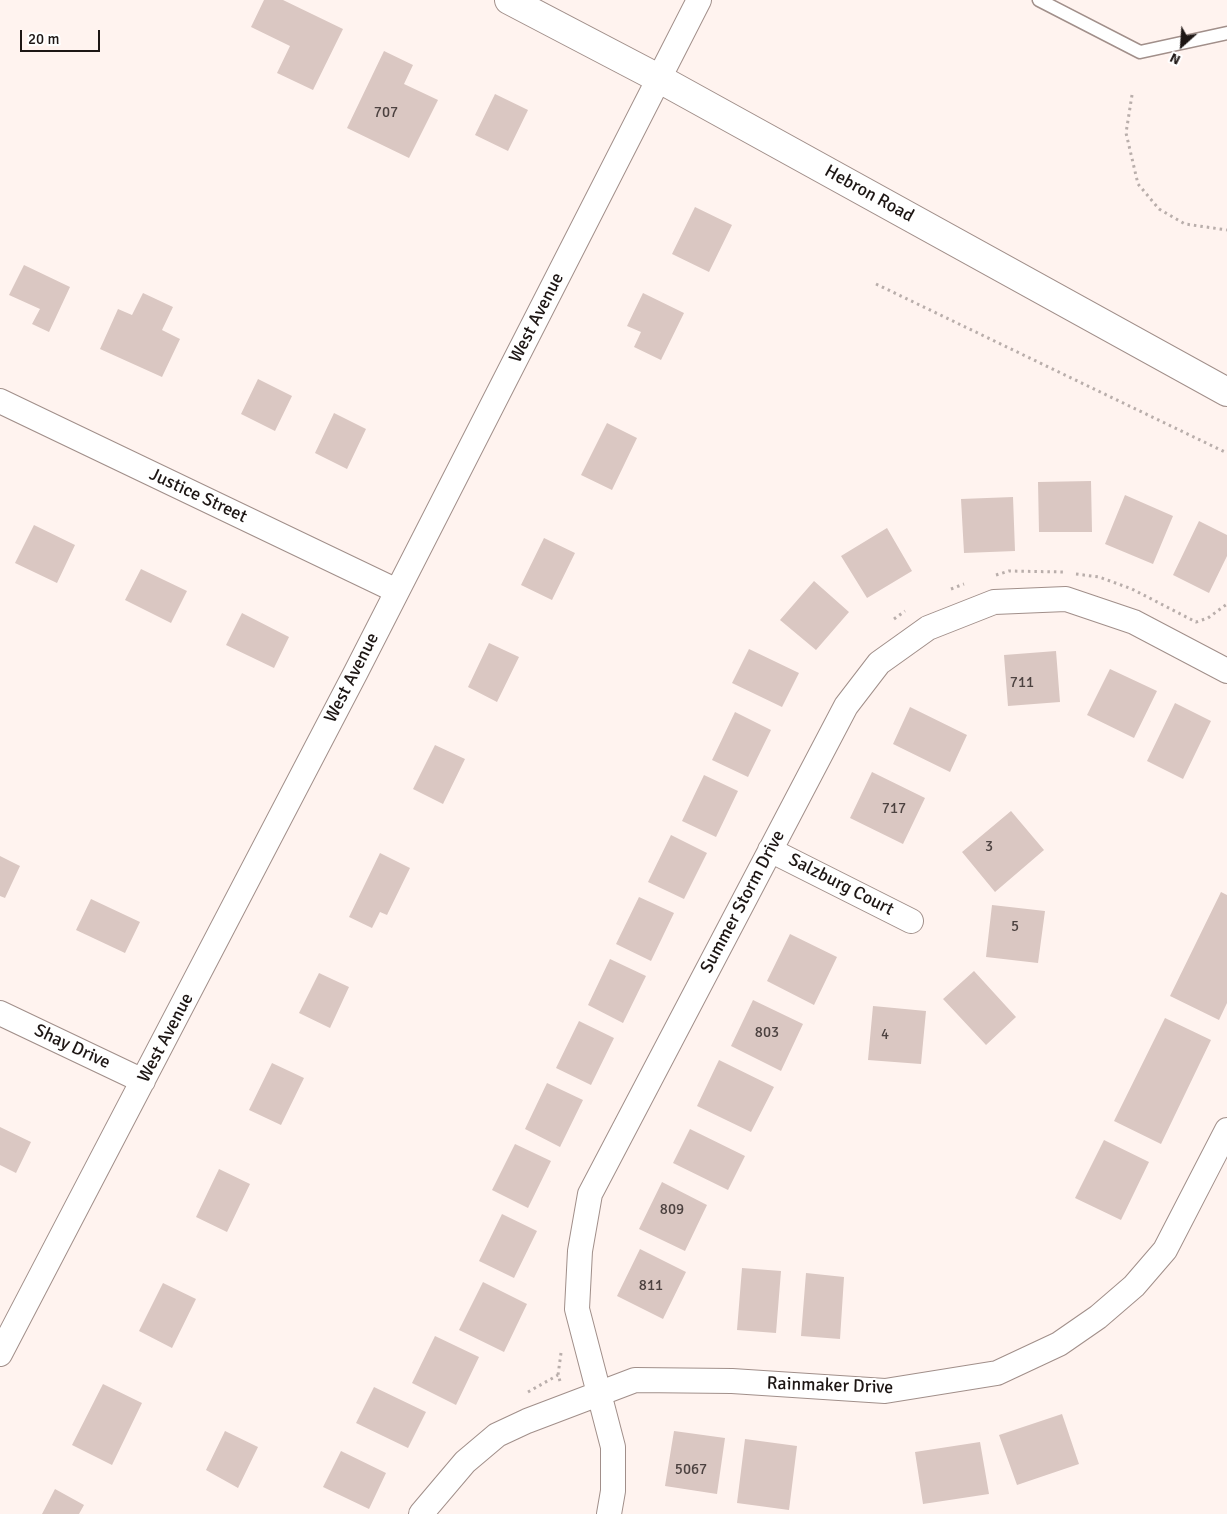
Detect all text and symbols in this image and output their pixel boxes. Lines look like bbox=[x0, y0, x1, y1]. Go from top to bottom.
scale bar bbox=[22, 20, 102, 52]
north arrow bbox=[1157, 20, 1207, 70]
text: 20 m bbox=[28, 30, 59, 48]
text: N bbox=[1167, 49, 1183, 69]
house number: 707 bbox=[374, 104, 398, 122]
street label: Hebron Road bbox=[821, 161, 917, 227]
street label: West Avenue bbox=[505, 269, 569, 367]
street label: Justice Street bbox=[146, 464, 250, 528]
street label: West Avenue bbox=[320, 629, 384, 727]
house number: 711 bbox=[1010, 674, 1034, 692]
house number: 717 bbox=[882, 800, 906, 818]
street label: Summer Storm Drive bbox=[696, 827, 790, 977]
house number: 3 bbox=[985, 838, 993, 856]
street label: Salzburg Court bbox=[785, 849, 897, 921]
house number: 5 bbox=[1011, 918, 1019, 936]
street label: West Avenue bbox=[133, 990, 199, 1086]
street label: Shay Drive bbox=[31, 1020, 113, 1074]
house number: 803 bbox=[755, 1024, 779, 1042]
house number: 4 bbox=[881, 1026, 889, 1044]
house number: 809 bbox=[660, 1201, 684, 1219]
house number: 811 bbox=[639, 1277, 663, 1295]
street label: Rainmaker Drive bbox=[766, 1373, 894, 1399]
house number: 5067 bbox=[675, 1461, 707, 1479]

